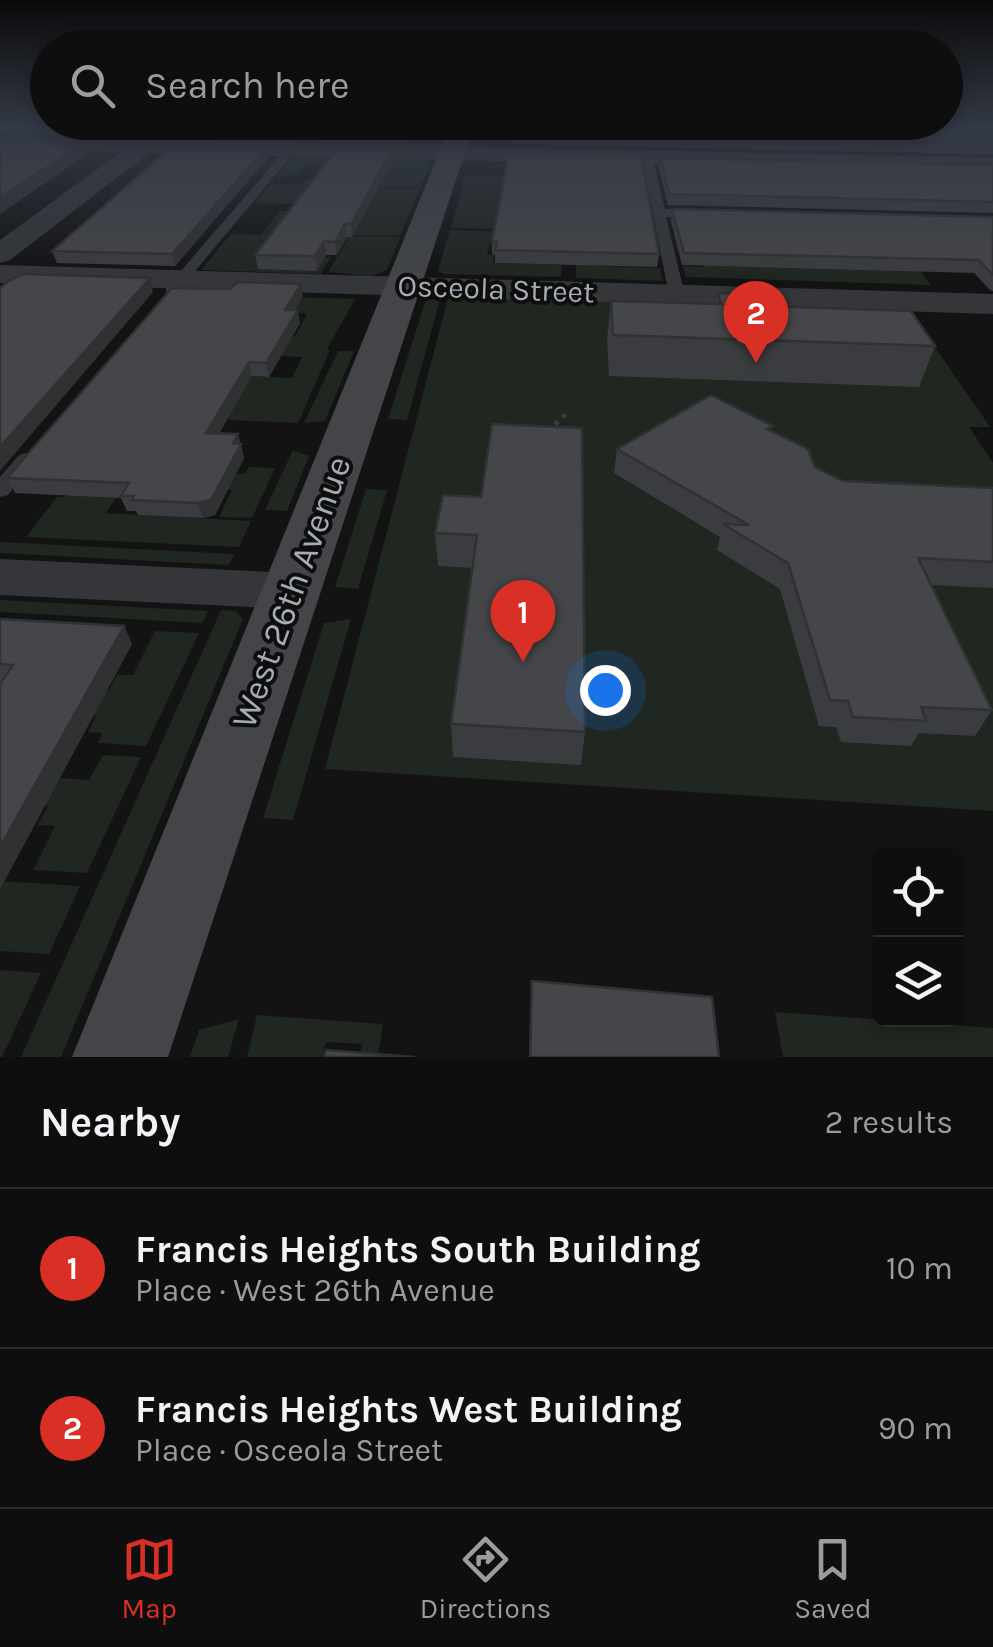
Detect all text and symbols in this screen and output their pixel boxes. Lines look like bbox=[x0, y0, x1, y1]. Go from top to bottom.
search box bbox=[30, 30, 963, 140]
icon: search bbox=[65, 58, 120, 113]
text: Search here bbox=[145, 63, 349, 108]
street label: Osceola Street bbox=[397, 268, 595, 310]
pin: 2 bbox=[724, 280, 788, 363]
street label: West 26th Avenue bbox=[223, 451, 360, 734]
pin: 1 bbox=[490, 580, 556, 662]
your location bbox=[580, 665, 631, 716]
map controls bbox=[873, 847, 963, 1027]
button: locate bbox=[873, 847, 963, 937]
button: layers bbox=[873, 937, 963, 1027]
text: Nearby bbox=[40, 1097, 180, 1147]
text: 2 results bbox=[825, 1104, 953, 1141]
text: Francis Heights South Building bbox=[135, 1227, 701, 1272]
text: 1 bbox=[67, 1250, 78, 1287]
text: 10 m bbox=[886, 1250, 953, 1287]
text: Place · West 26th Avenue bbox=[135, 1272, 495, 1309]
text: Francis Heights West Building bbox=[135, 1387, 682, 1432]
text: 2 bbox=[63, 1410, 82, 1447]
text: 90 m bbox=[878, 1410, 953, 1447]
text: Place · Osceola Street bbox=[135, 1432, 443, 1469]
tab: Map bbox=[121, 1532, 177, 1625]
tab: Directions bbox=[420, 1532, 551, 1625]
tab: Saved bbox=[794, 1532, 872, 1625]

